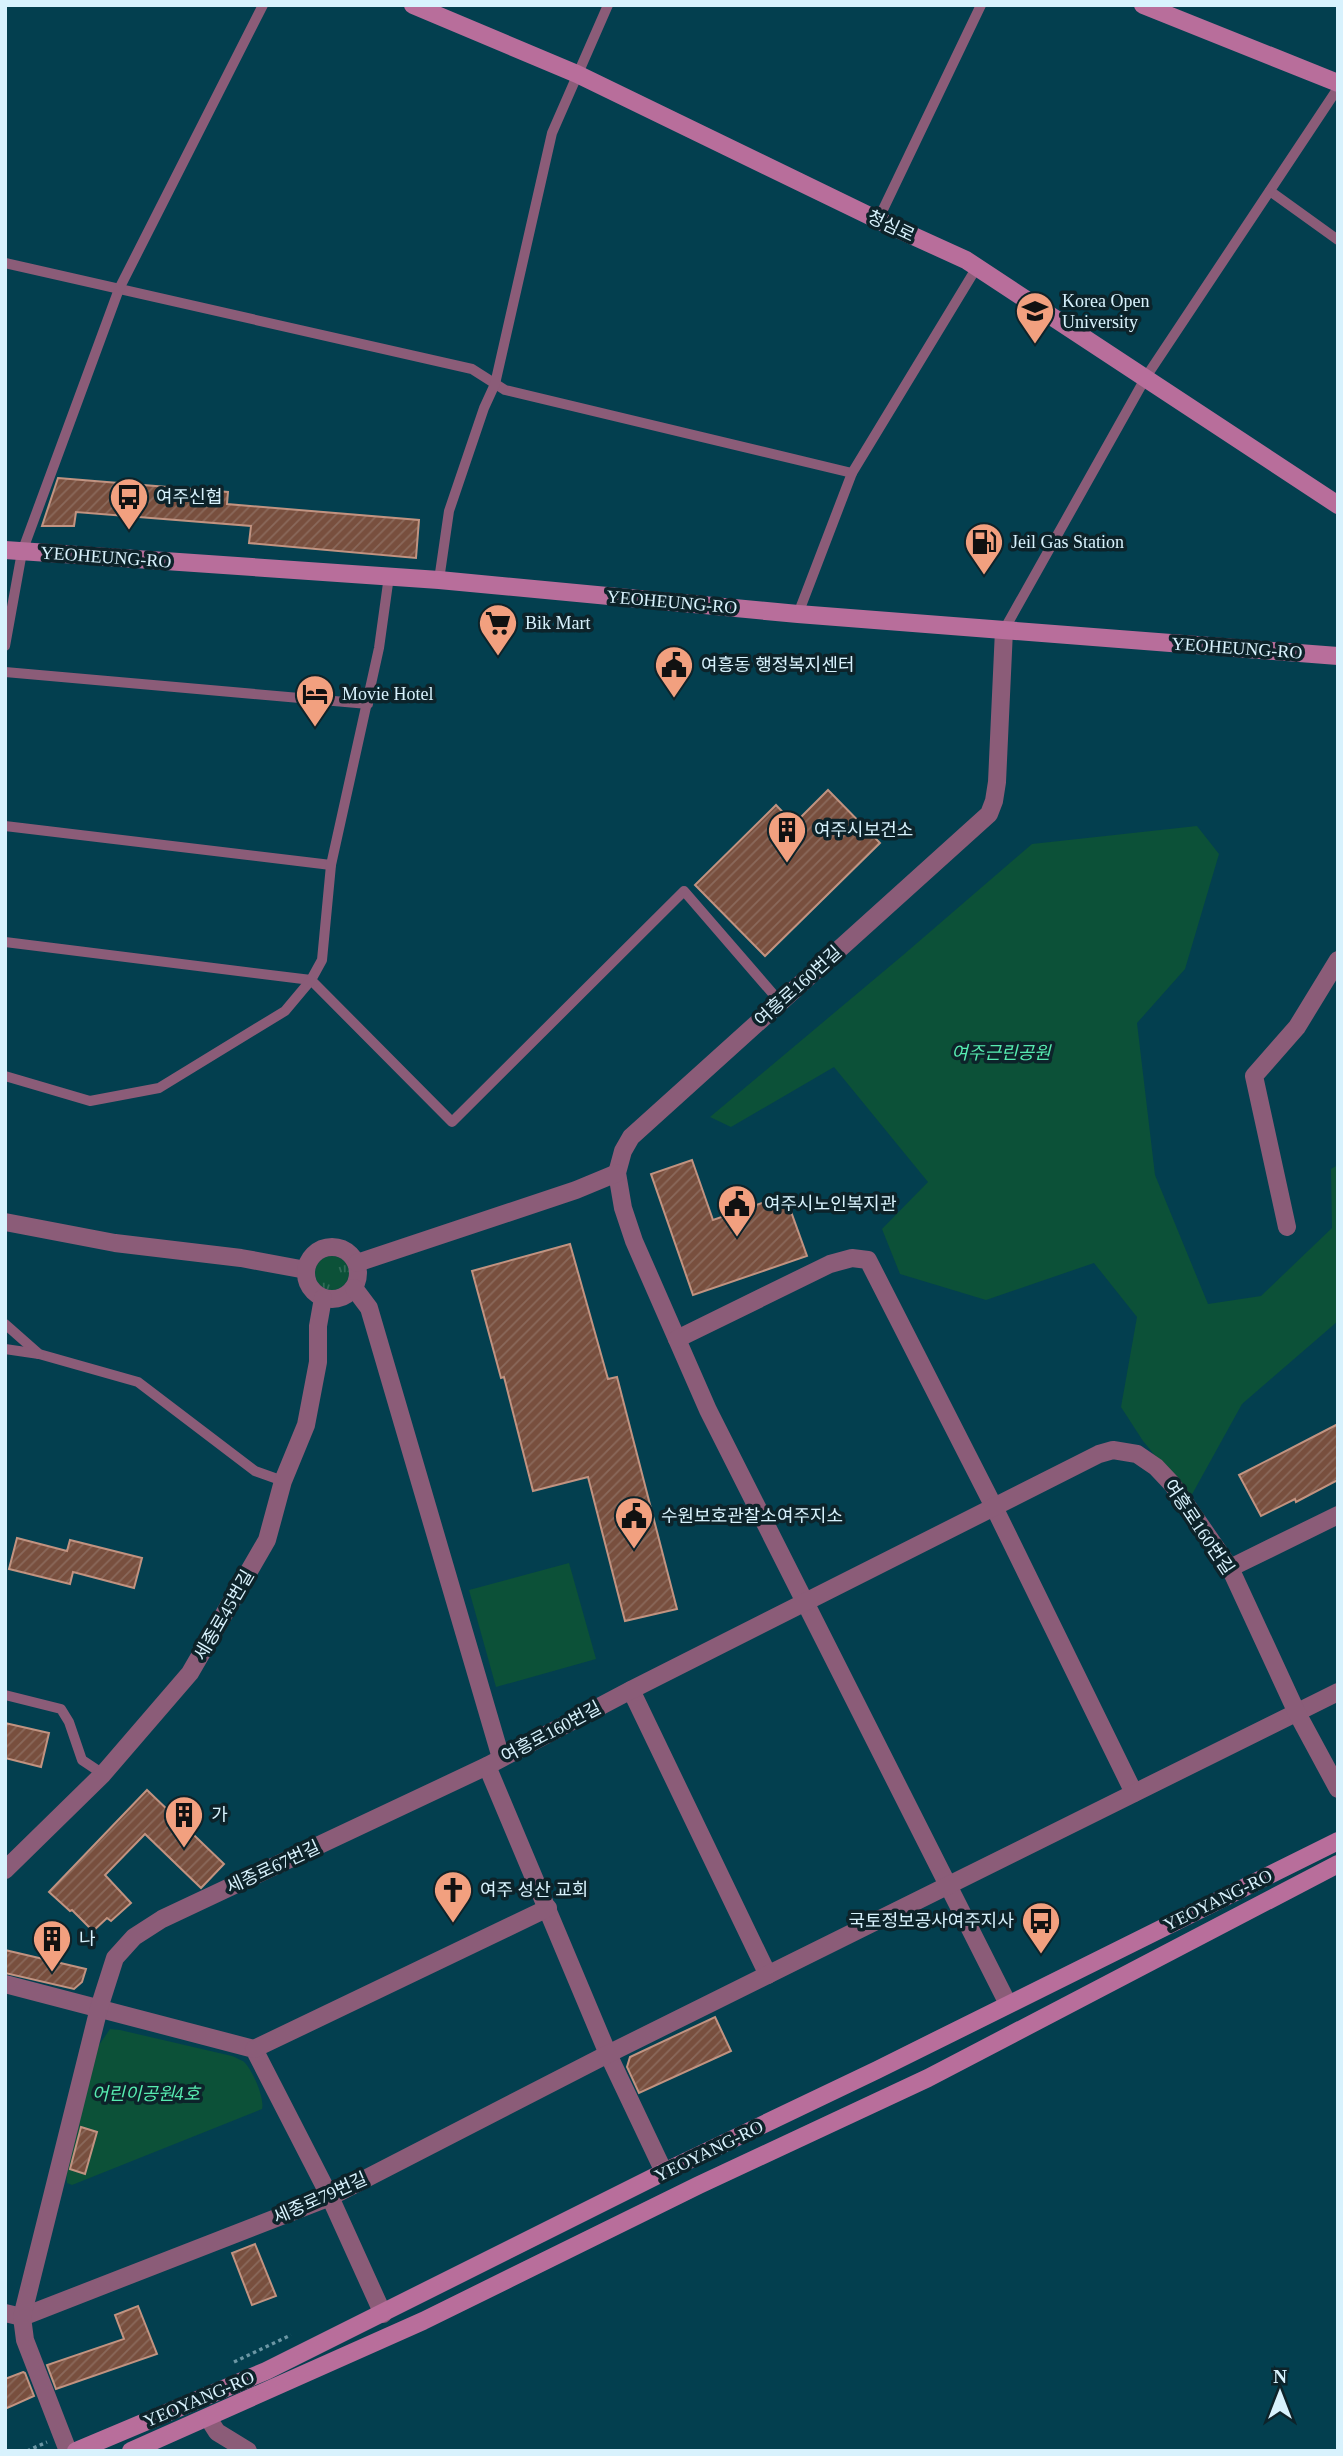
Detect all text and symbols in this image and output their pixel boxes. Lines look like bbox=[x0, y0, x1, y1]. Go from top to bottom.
street label: 청심로 bbox=[864, 206, 918, 246]
school or university icon: Korea Open University bbox=[1014, 290, 1056, 345]
place label: Korea Open University bbox=[1062, 291, 1149, 332]
bus stop icon: 여주신협 bbox=[108, 476, 150, 531]
place label: 여주신협 bbox=[156, 487, 222, 507]
fuel station icon: Jeil Gas Station bbox=[963, 521, 1005, 576]
place label: Jeil Gas Station bbox=[1011, 532, 1124, 552]
street label: YEOHEUNG-RO bbox=[40, 542, 172, 572]
street label: YEOHEUNG-RO bbox=[606, 586, 738, 618]
supermarket icon: Bik Mart bbox=[477, 602, 519, 657]
place label: Bik Mart bbox=[525, 613, 591, 633]
street label: YEOHEUNG-RO bbox=[1171, 633, 1303, 663]
public building icon: 여흥동 행정복지센터 bbox=[653, 644, 695, 699]
place label: 여흥동 행정복지센터 bbox=[701, 655, 855, 675]
hotel icon: Movie Hotel bbox=[294, 673, 336, 728]
place label: Movie Hotel bbox=[342, 684, 434, 704]
building icon: 여주시보건소 bbox=[766, 809, 808, 864]
place label: 여주시보건소 bbox=[814, 820, 913, 840]
street label: 여흥로160번길 bbox=[751, 942, 845, 1030]
park label: 여주근린공원 bbox=[951, 1043, 1052, 1063]
public building icon: 여주시노인복지관 bbox=[716, 1183, 758, 1238]
place label: 여주시노인복지관 bbox=[764, 1194, 897, 1214]
street label: 여흥로160번길 bbox=[1160, 1476, 1238, 1578]
public building icon: 수원보호관찰소여주지소 bbox=[613, 1495, 655, 1550]
place label: 수원보호관찰소여주지소 bbox=[661, 1506, 843, 1526]
street label: 세종로45번길 bbox=[190, 1566, 258, 1664]
street label: 여흥로160번길 bbox=[498, 1697, 604, 1767]
building icon: 가 bbox=[163, 1794, 205, 1849]
place label: 가 bbox=[211, 1805, 228, 1825]
street label: 세종로67번길 bbox=[223, 1837, 323, 1897]
street label: YEOYANG-RO bbox=[1161, 1865, 1275, 1935]
church icon: 여주 성산 교회 bbox=[432, 1869, 474, 1924]
place label: 여주 성산 교회 bbox=[480, 1880, 588, 1900]
bus stop icon: 국토정보공사여주지사 bbox=[1020, 1900, 1062, 1955]
place label: 국토정보공사여주지사 bbox=[848, 1911, 1014, 1931]
building icon: 나 bbox=[31, 1918, 73, 1973]
place label: 나 bbox=[79, 1929, 96, 1949]
park label: 어린이공원4호 bbox=[92, 2084, 202, 2104]
street label: YEOYANG-RO bbox=[652, 2116, 766, 2186]
street label: 세종로79번길 bbox=[270, 2168, 370, 2228]
north arrow bbox=[1245, 2358, 1315, 2428]
text: N bbox=[1273, 2366, 1287, 2387]
street label: YEOYANG-RO bbox=[141, 2367, 257, 2431]

